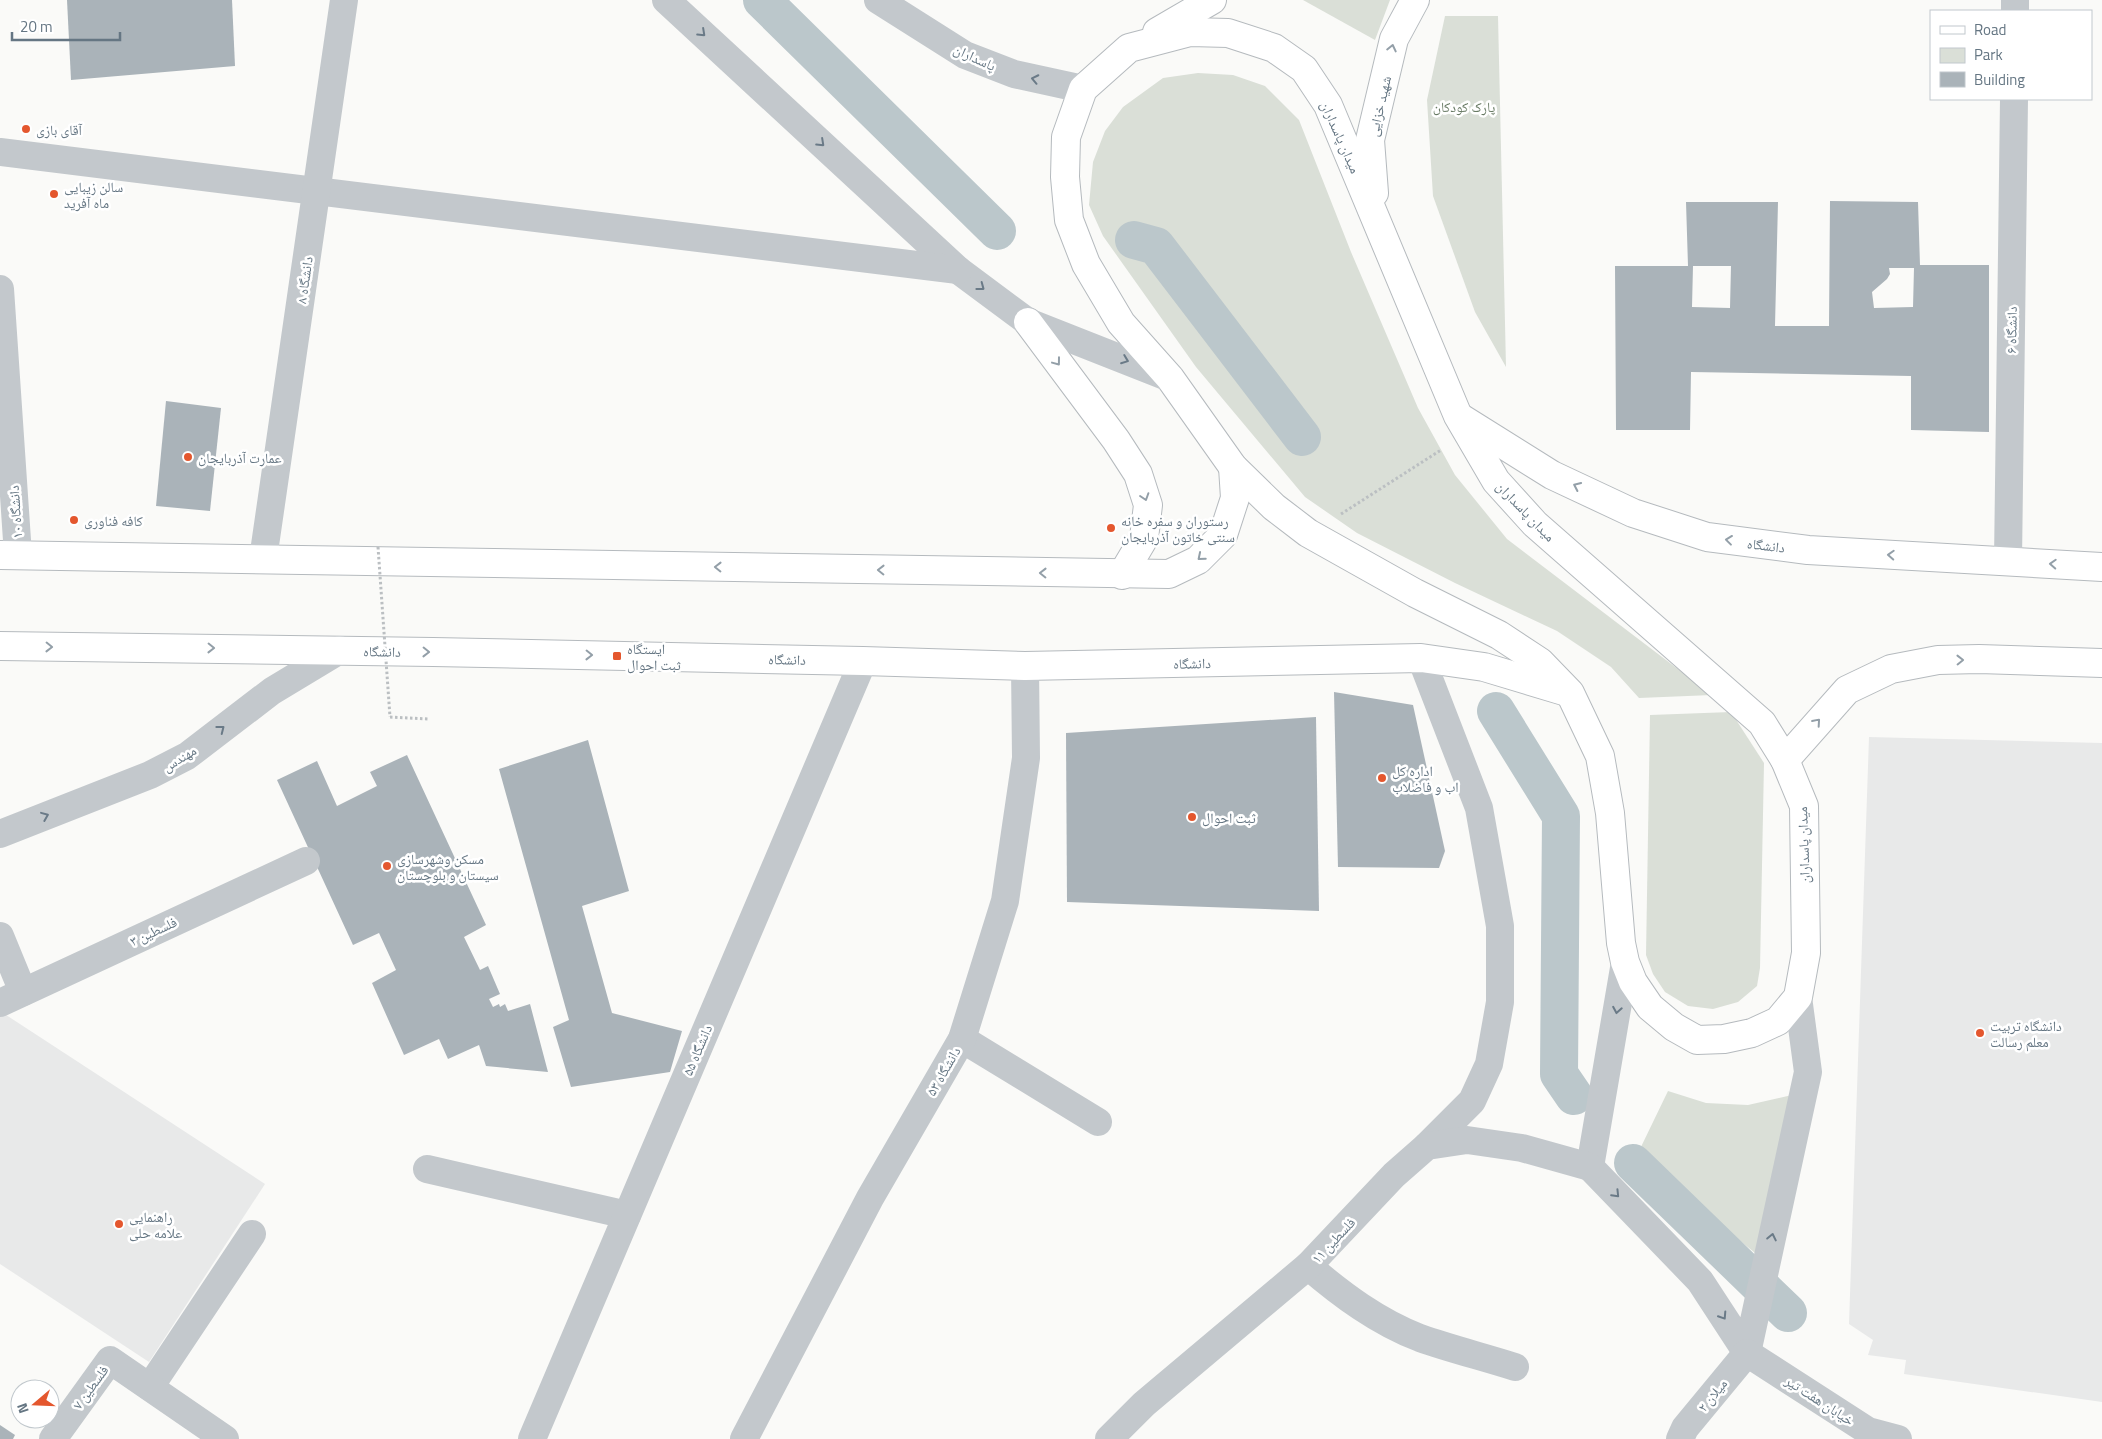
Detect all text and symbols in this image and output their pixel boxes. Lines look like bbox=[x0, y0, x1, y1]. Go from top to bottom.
scale bar bbox=[12, 10, 120, 42]
legend bbox=[1930, 10, 2092, 100]
text: 20 m bbox=[20, 15, 53, 38]
text: Road bbox=[1974, 18, 2006, 41]
one-way arrow bbox=[696, 27, 705, 36]
street label: پاسداران bbox=[950, 38, 1000, 76]
text: Park bbox=[1974, 43, 2003, 66]
one-way arrow bbox=[1386, 44, 1397, 53]
text: Building bbox=[1974, 68, 2025, 91]
one-way arrow bbox=[1031, 74, 1040, 85]
street label: شهید خزایی bbox=[1362, 74, 1396, 138]
park label: پارک کودکان bbox=[1433, 96, 1496, 117]
street label: میدان پاسداران bbox=[1316, 97, 1366, 177]
place label: آقای بازی bbox=[36, 119, 82, 140]
marker: آقای بازی bbox=[20, 123, 32, 135]
one-way arrow bbox=[816, 137, 825, 146]
place label: سالن زیبایی ماه آفرید bbox=[64, 176, 123, 213]
marker: سالن زیبایی ماه آفرید bbox=[48, 188, 60, 200]
street label: دانشگاه ۸ bbox=[290, 255, 318, 305]
one-way arrow bbox=[975, 281, 985, 290]
street label: دانشگاه ۶ bbox=[2000, 306, 2022, 354]
one-way arrow bbox=[1120, 355, 1128, 365]
one-way arrow bbox=[1051, 356, 1060, 366]
place label: عمارت آذربایجان bbox=[198, 447, 281, 468]
marker: عمارت آذربایجان bbox=[182, 451, 194, 463]
street label: میدان پاسداران bbox=[1492, 476, 1560, 546]
one-way arrow bbox=[1573, 482, 1582, 493]
street label: دانشگاه ۱۰ bbox=[3, 484, 27, 539]
one-way arrow bbox=[1140, 492, 1150, 500]
place label: کافه فناوری bbox=[84, 510, 143, 531]
place label: رستوران و سفره خانه سنتی خاتون آذربایجان bbox=[1121, 510, 1235, 547]
marker: کافه فناوری bbox=[68, 514, 80, 526]
marker: رستوران و سفره خانه سنتی خاتون آذربایجان bbox=[1105, 522, 1117, 534]
street label: دانشگاه bbox=[1746, 532, 1786, 558]
one-way arrow bbox=[1725, 535, 1733, 546]
one-way arrow bbox=[1887, 549, 1895, 560]
one-way arrow bbox=[1197, 551, 1206, 560]
one-way arrow bbox=[2049, 559, 2057, 570]
one-way arrow bbox=[714, 562, 722, 572]
one-way arrow bbox=[876, 565, 884, 575]
one-way arrow bbox=[1039, 568, 1046, 578]
place label: ایستگاه ثبت احوال bbox=[627, 638, 681, 675]
street label: دانشگاه bbox=[363, 640, 401, 662]
one-way arrow bbox=[45, 642, 53, 652]
one-way arrow bbox=[208, 643, 215, 653]
one-way arrow bbox=[422, 647, 430, 657]
street label: دانشگاه bbox=[768, 648, 806, 670]
one-way arrow bbox=[585, 650, 593, 660]
marker: ایستگاه ثبت احوال bbox=[611, 650, 623, 662]
street label: دانشگاه bbox=[1173, 652, 1211, 674]
one-way arrow bbox=[1956, 655, 1964, 665]
one-way arrow bbox=[1811, 719, 1820, 728]
one-way arrow bbox=[215, 727, 224, 735]
street label: مهندس bbox=[158, 740, 200, 776]
place label: اداره کل اب و فاضلاب bbox=[1392, 760, 1459, 797]
marker: اداره کل اب و فاضلاب bbox=[1376, 772, 1388, 784]
street label: میدان پاسداران bbox=[1791, 806, 1815, 884]
place label: ثبت احوال bbox=[1202, 807, 1256, 828]
marker: ثبت احوال bbox=[1186, 811, 1198, 823]
one-way arrow bbox=[40, 812, 49, 823]
place label: مسکن وشهرسازی سیستان و بلوچستان bbox=[397, 848, 499, 885]
marker: مسکن وشهرسازی سیستان و بلوچستان bbox=[381, 860, 393, 872]
street label: فلسطین ۳ bbox=[126, 911, 180, 951]
one-way arrow bbox=[1613, 1006, 1623, 1014]
place label: دانشگاه تربیت معلم رسالت bbox=[1990, 1015, 2062, 1052]
street label: دانشگاه ۵۵ bbox=[677, 1021, 717, 1079]
marker: دانشگاه تربیت معلم رسالت bbox=[1974, 1027, 1986, 1039]
street label: دانشگاه ۵۳ bbox=[921, 1042, 966, 1099]
one-way arrow bbox=[1610, 1189, 1619, 1198]
place label: راهنمایی علامه حلی bbox=[129, 1206, 182, 1243]
street label: فلسطین ۱۱ bbox=[1306, 1212, 1360, 1268]
marker: راهنمایی علامه حلی bbox=[113, 1218, 125, 1230]
one-way arrow bbox=[1766, 1232, 1777, 1241]
one-way arrow bbox=[1717, 1311, 1726, 1320]
street label: فلسطین ۷ bbox=[67, 1361, 113, 1413]
street label: خیابان هفت تیر bbox=[1780, 1369, 1859, 1430]
street label: میلان ۲ bbox=[1692, 1374, 1732, 1416]
north arrow bbox=[10, 1379, 60, 1429]
text: N bbox=[11, 1400, 34, 1416]

